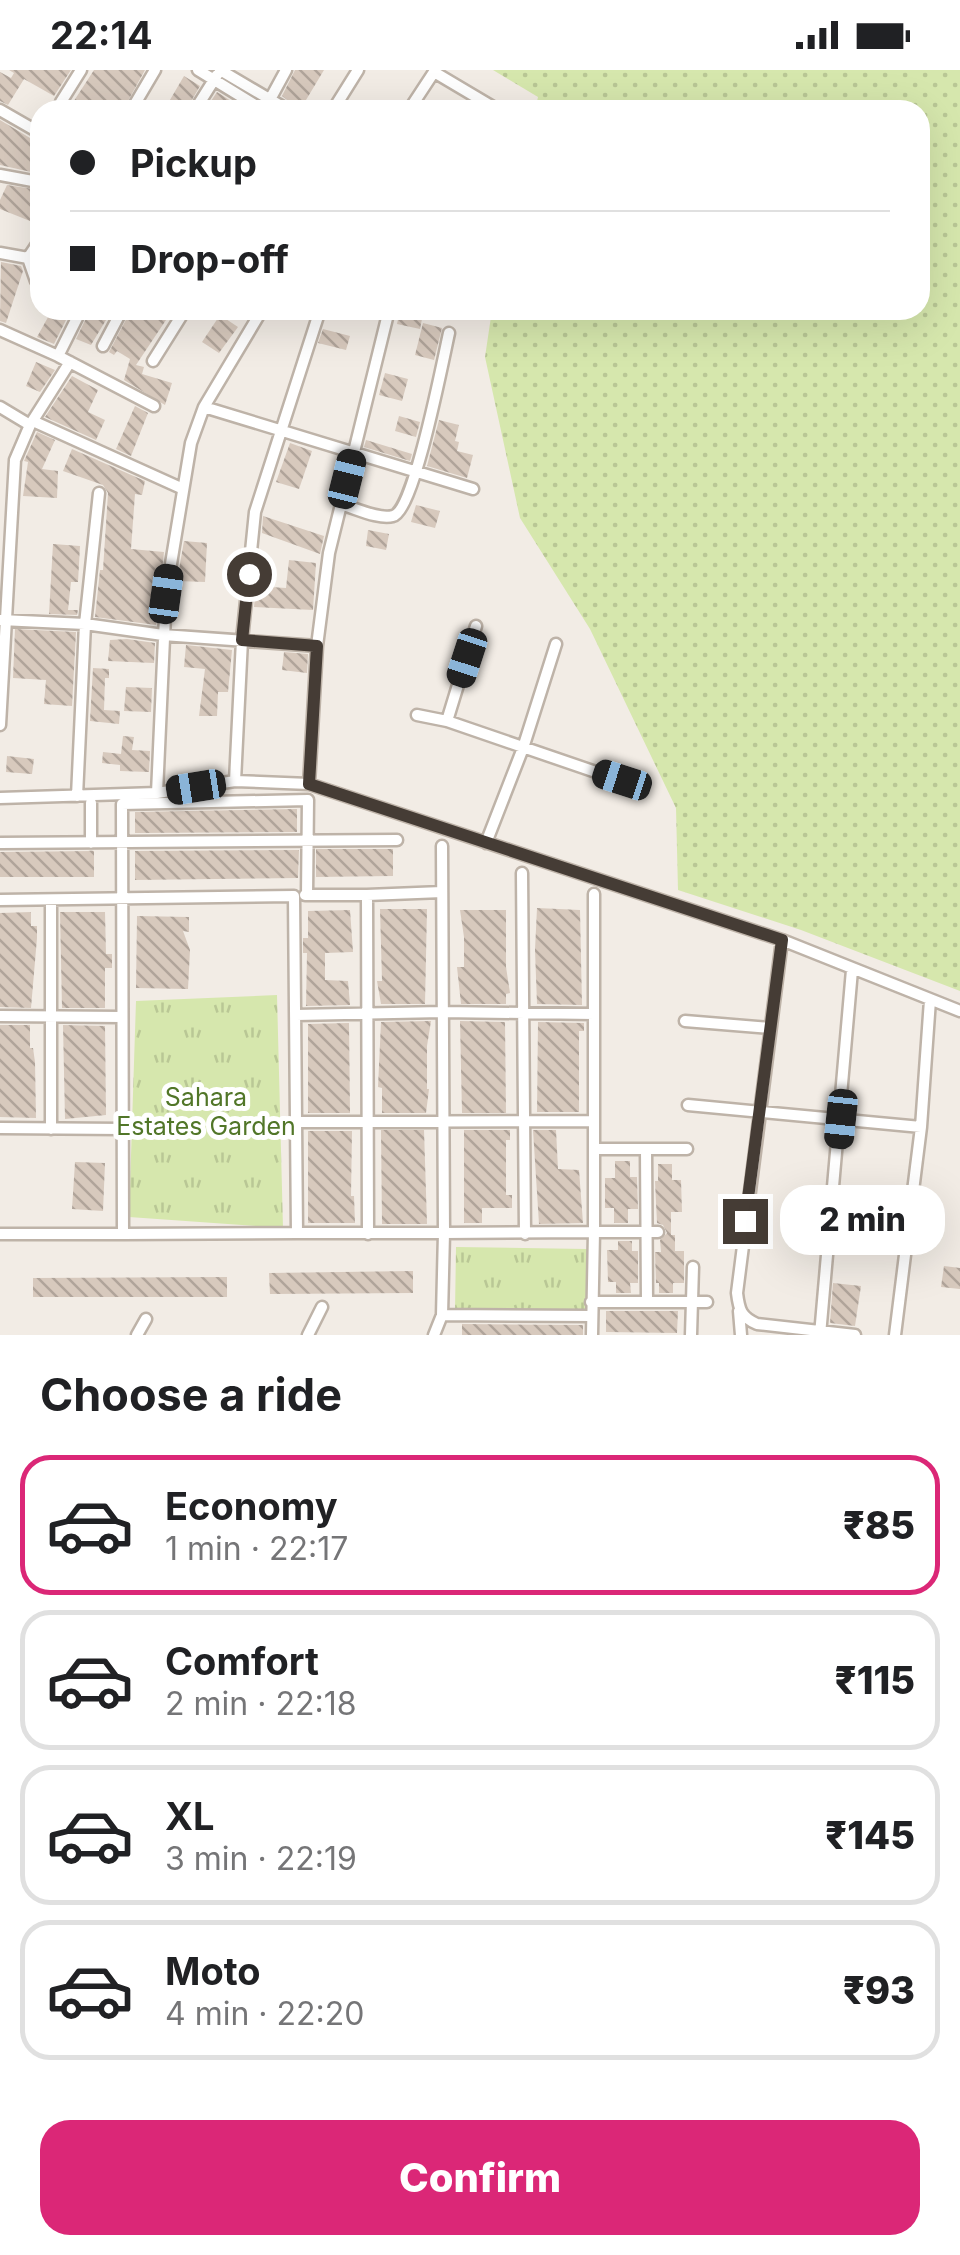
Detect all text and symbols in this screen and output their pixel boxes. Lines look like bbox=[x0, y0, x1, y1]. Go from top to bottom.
text: 22:14 bbox=[50, 12, 153, 58]
text: Pickup bbox=[130, 140, 257, 186]
text: Drop-off bbox=[130, 236, 289, 282]
car bbox=[325, 446, 369, 512]
route start bbox=[227, 552, 272, 597]
car bbox=[147, 562, 185, 626]
car bbox=[443, 625, 491, 691]
car bbox=[589, 756, 655, 804]
car bbox=[164, 767, 228, 807]
park label: Sahara Estates Garden bbox=[116, 1082, 296, 1141]
car bbox=[823, 1088, 859, 1150]
callout: 2 min bbox=[780, 1186, 945, 1256]
route end bbox=[723, 1199, 768, 1244]
text: 2 min bbox=[819, 1200, 906, 1239]
text: Choose a ride bbox=[40, 1367, 342, 1422]
icon: car bbox=[45, 1480, 135, 1570]
text: Economy bbox=[165, 1483, 338, 1529]
text: ₹85 bbox=[843, 1502, 915, 1548]
text: 1 min · 22:17 bbox=[165, 1529, 348, 1568]
icon: car bbox=[45, 1635, 135, 1725]
text: Comfort bbox=[165, 1638, 319, 1684]
text: ₹115 bbox=[835, 1657, 915, 1703]
text: 2 min · 22:18 bbox=[165, 1684, 356, 1723]
icon: car bbox=[45, 1790, 135, 1880]
text: XL bbox=[165, 1793, 215, 1839]
text: ₹145 bbox=[825, 1812, 915, 1858]
text: 3 min · 22:19 bbox=[165, 1839, 357, 1878]
icon: car bbox=[45, 1945, 135, 2035]
text: Moto bbox=[165, 1948, 261, 1994]
text: ₹93 bbox=[843, 1967, 915, 2013]
text: 4 min · 22:20 bbox=[165, 1994, 365, 2033]
button: Confirm bbox=[40, 2120, 920, 2235]

